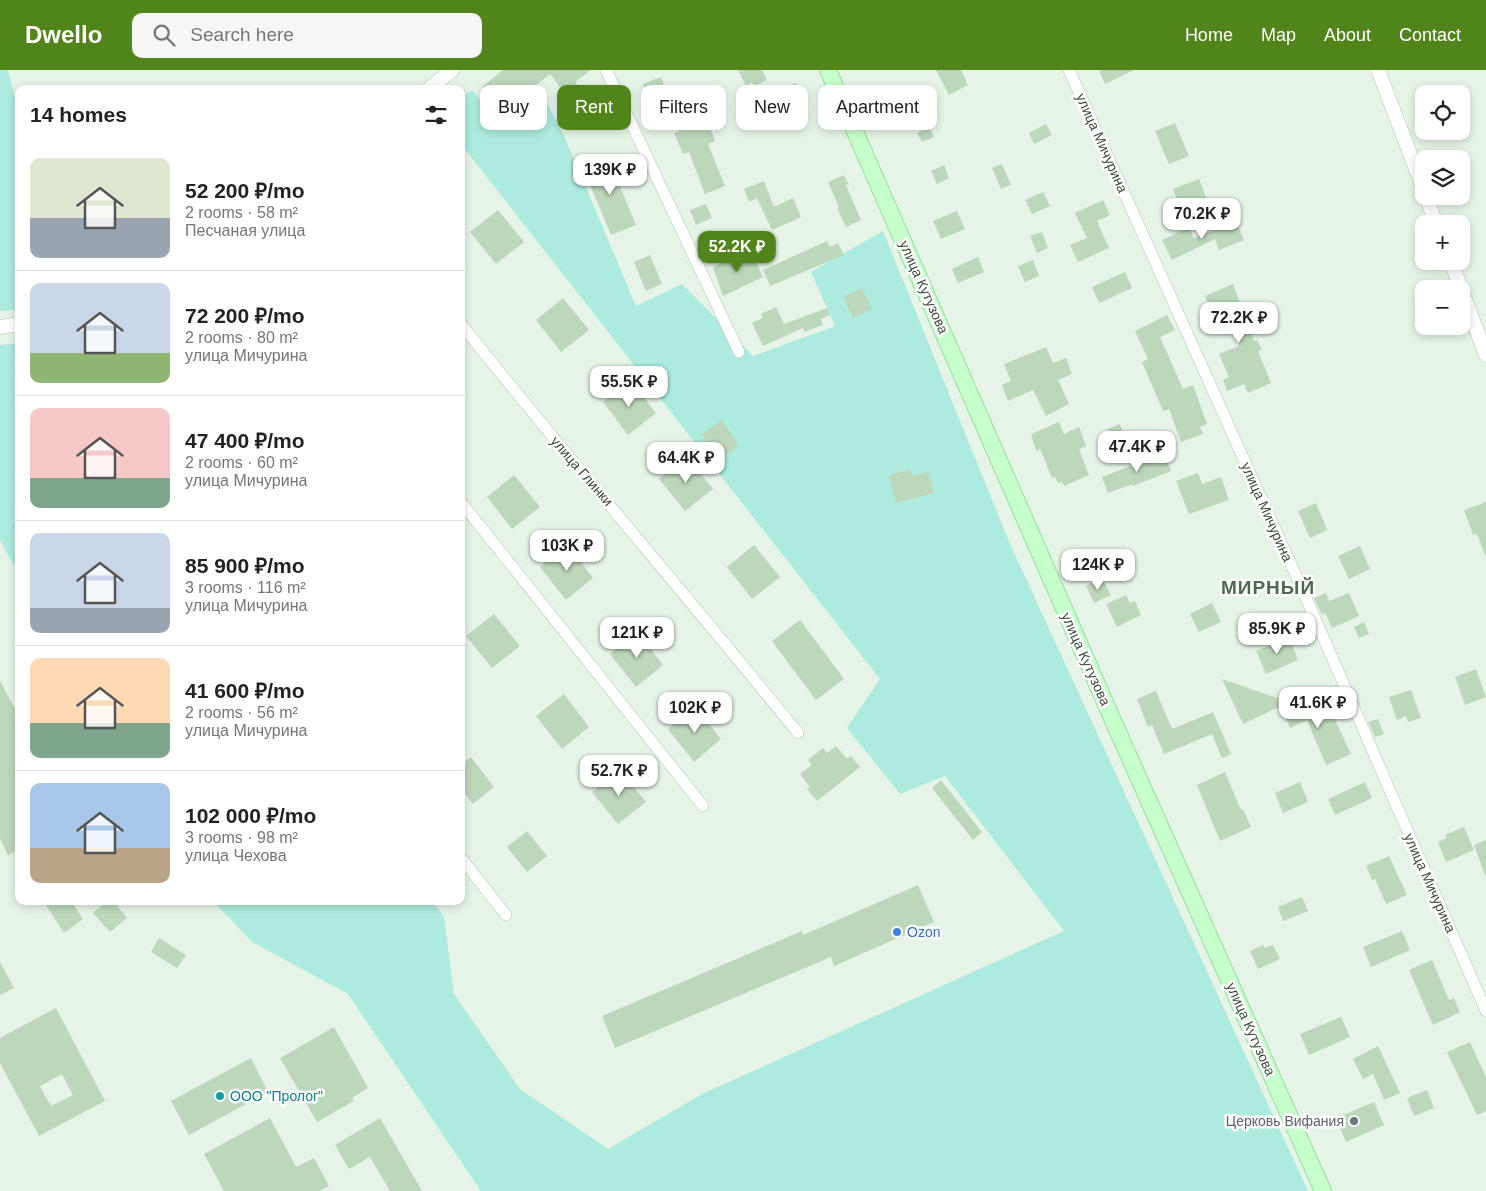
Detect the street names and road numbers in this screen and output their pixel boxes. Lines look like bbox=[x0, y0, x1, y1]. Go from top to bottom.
street label: улица Мичурина bbox=[1073, 91, 1131, 195]
street label: улица Кутузова bbox=[896, 238, 952, 336]
street label: улица Глинки bbox=[547, 433, 617, 509]
street label: улица Мичурина bbox=[1238, 460, 1296, 564]
street label: улица Кутузова bbox=[1058, 610, 1114, 708]
street label: улица Мичурина bbox=[1401, 831, 1459, 935]
street label: улица Кутузова bbox=[1223, 980, 1279, 1078]

